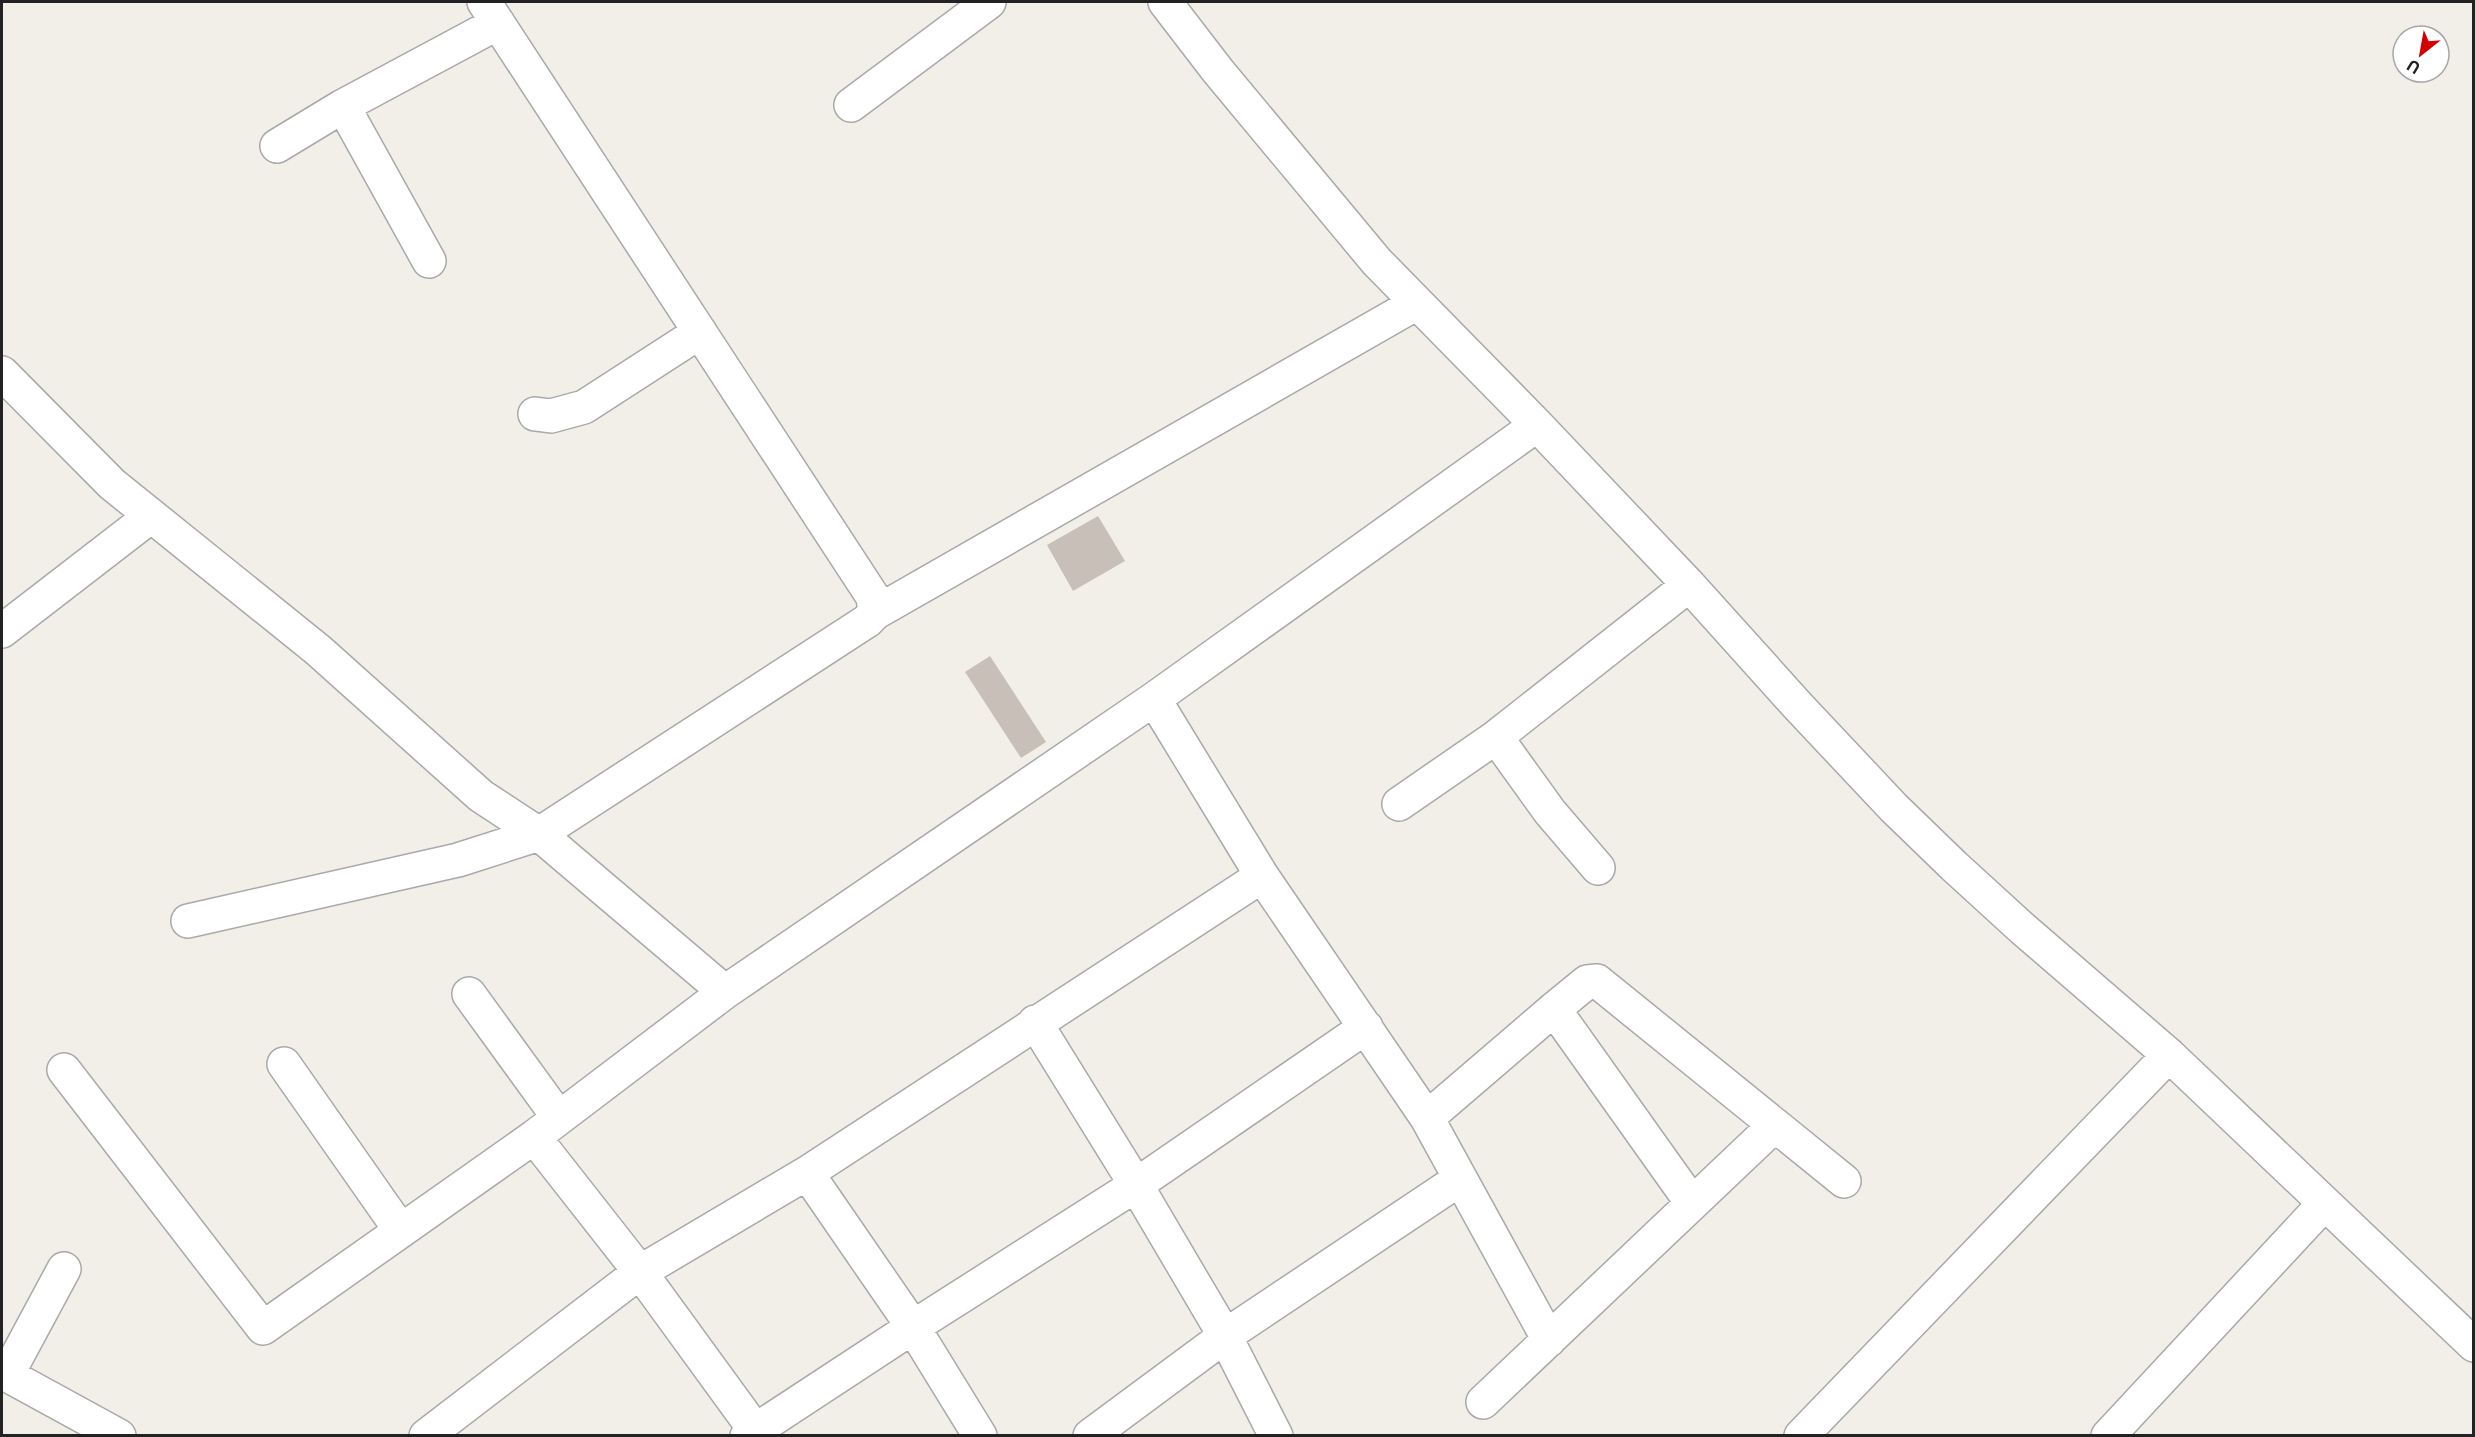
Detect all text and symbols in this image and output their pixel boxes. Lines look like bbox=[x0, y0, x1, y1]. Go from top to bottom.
north arrow bbox=[2391, 24, 2451, 84]
text: U bbox=[2403, 55, 2423, 78]

